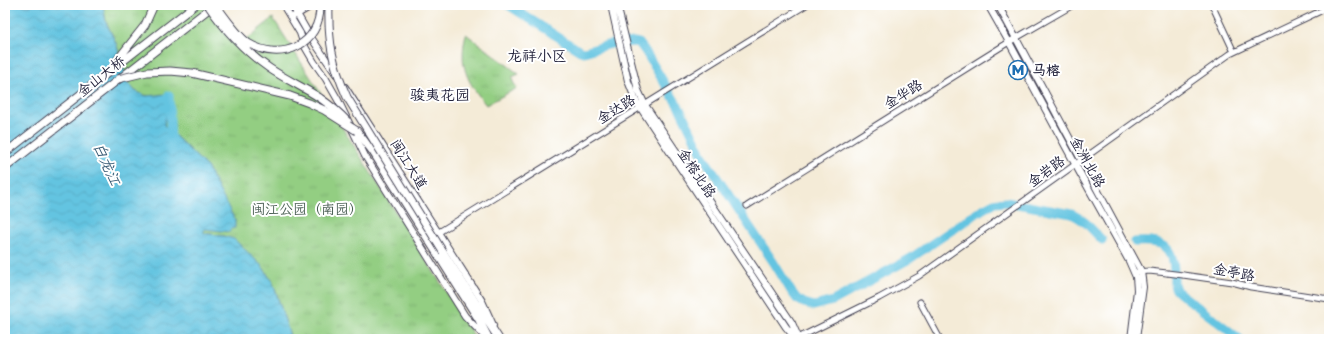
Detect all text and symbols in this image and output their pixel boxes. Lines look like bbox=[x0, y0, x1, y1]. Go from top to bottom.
district label: 龙祥小区 bbox=[507, 46, 567, 68]
street label: 金山大桥 bbox=[73, 52, 130, 103]
metro station icon: 马榕 bbox=[1007, 59, 1029, 81]
place label: 马榕 bbox=[1032, 61, 1061, 82]
street label: 金华路 bbox=[880, 75, 927, 115]
district label: 骏夷花园 bbox=[410, 85, 470, 107]
street label: 金达路 bbox=[593, 90, 640, 130]
street label: 金洲北路 bbox=[1064, 133, 1109, 192]
street label: 闽江大道 bbox=[384, 135, 431, 194]
water label: 白龙江 bbox=[87, 139, 126, 190]
street label: 金榕北路 bbox=[671, 145, 720, 203]
street label: 金岩路 bbox=[1024, 151, 1070, 193]
park label: 闽江公园（南园） bbox=[251, 200, 363, 221]
street label: 金亭路 bbox=[1211, 259, 1256, 288]

